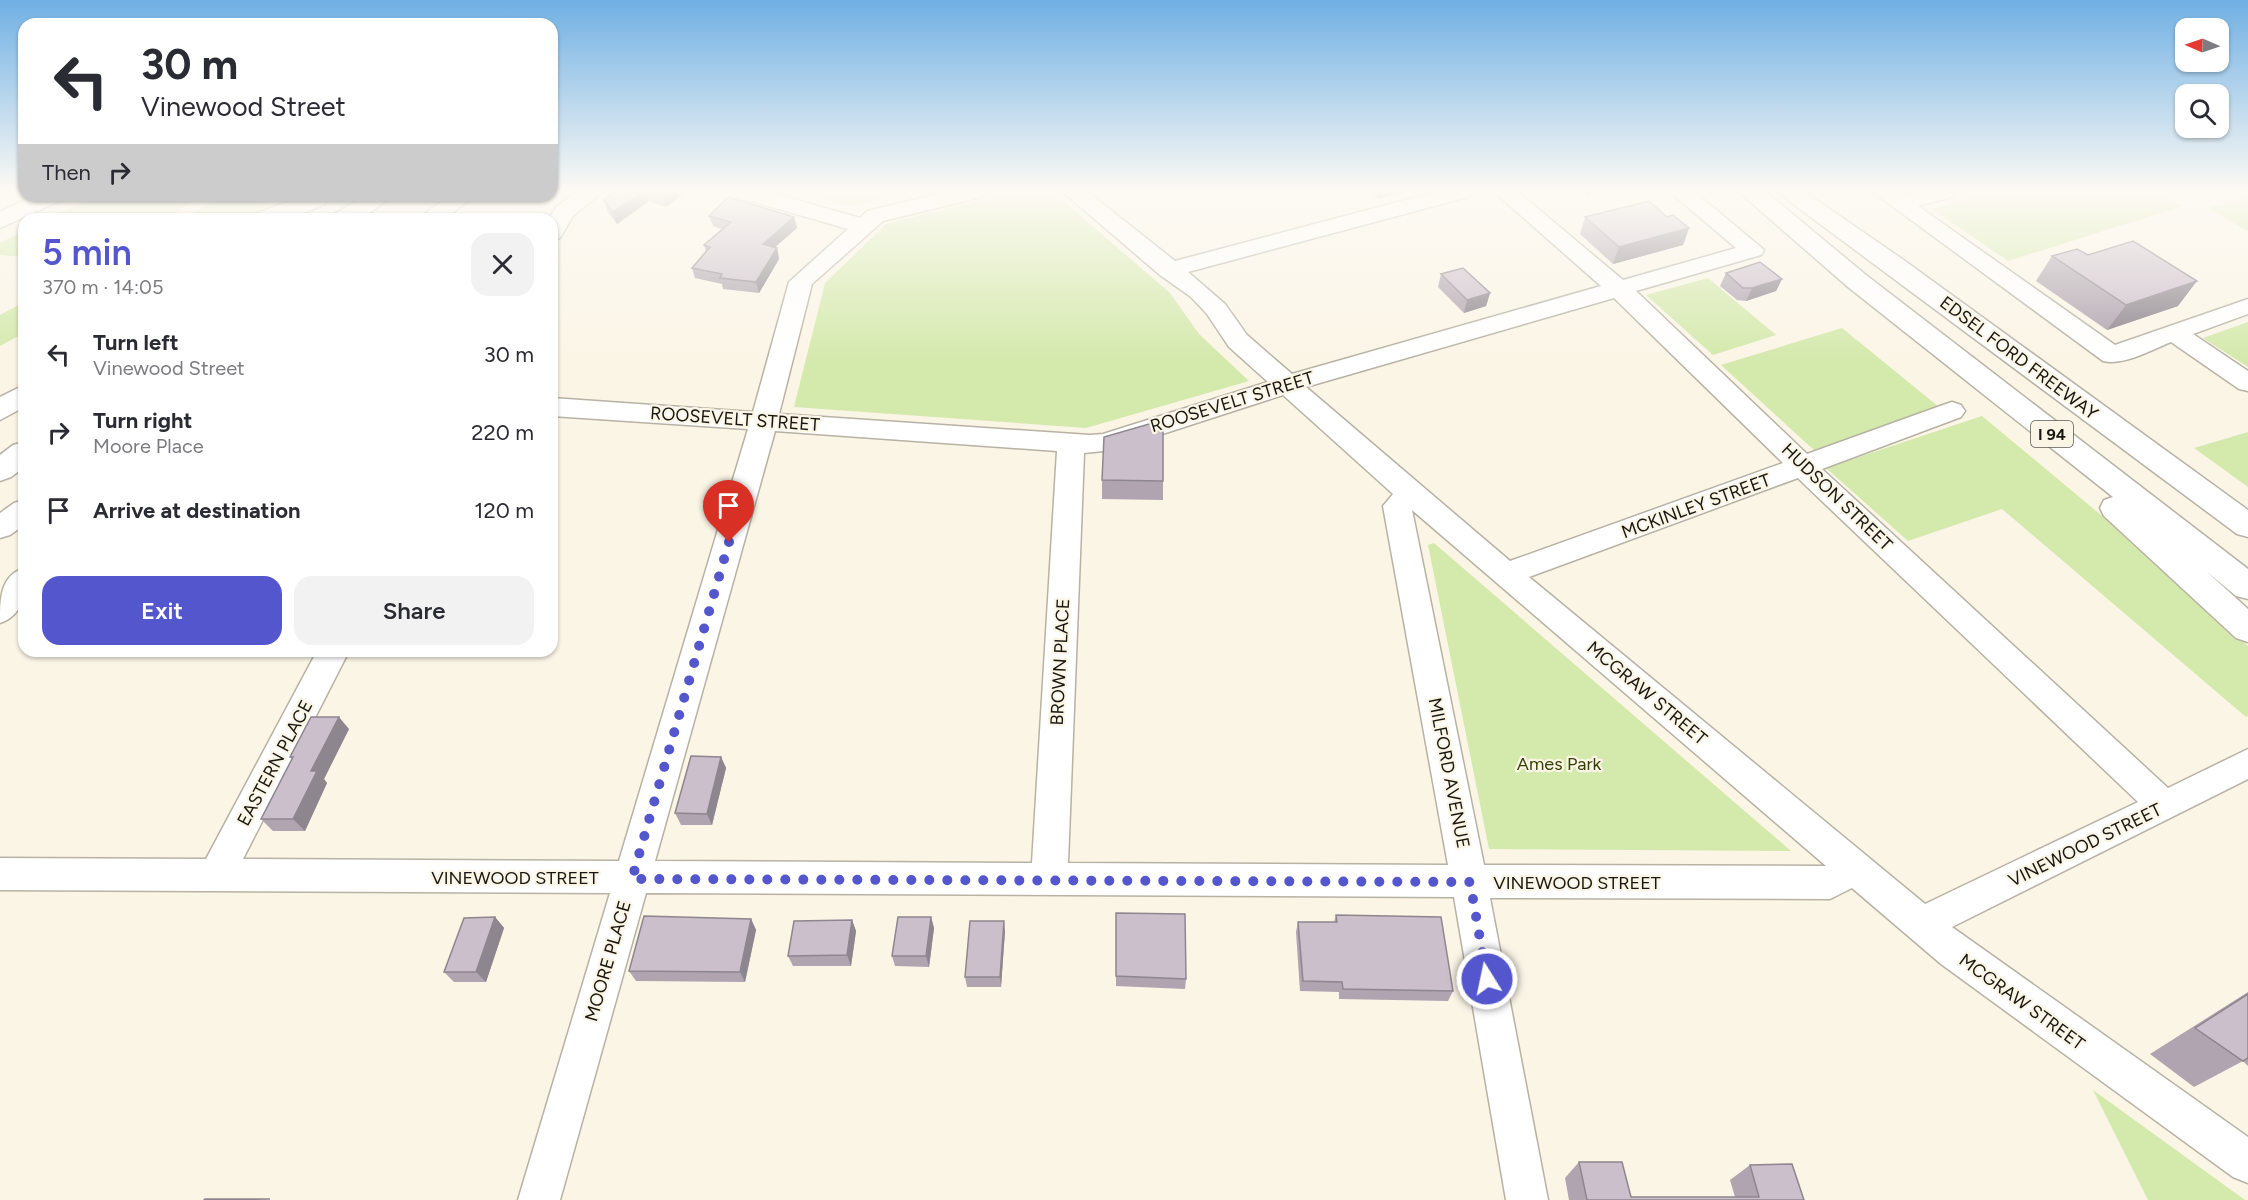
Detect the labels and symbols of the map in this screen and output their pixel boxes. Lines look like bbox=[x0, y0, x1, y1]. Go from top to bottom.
north arrow bbox=[2175, 18, 2229, 72]
street label: EDSEL FORD FREEWAY bbox=[1936, 291, 2103, 425]
street label: ROOSEVELT STREET bbox=[1148, 367, 1317, 437]
street label: ROOSEVELT STREET bbox=[649, 402, 821, 436]
road number: I 94 bbox=[2031, 421, 2073, 447]
street label: HUDSON STREET bbox=[1777, 439, 1897, 556]
street label: MCKINLEY STREET bbox=[1619, 469, 1774, 543]
pin bbox=[703, 480, 754, 542]
street label: BROWN PLACE bbox=[1046, 598, 1074, 726]
street label: MCGRAW STREET bbox=[1582, 636, 1712, 750]
street label: EASTERN PLACE bbox=[233, 696, 317, 830]
street label: MILFORD AVENUE bbox=[1424, 696, 1474, 850]
park label: Ames Park bbox=[1517, 753, 1601, 775]
street label: VINEWOOD STREET bbox=[2005, 798, 2165, 892]
street label: VINEWOOD STREET bbox=[431, 867, 599, 889]
street label: VINEWOOD STREET bbox=[1493, 872, 1661, 894]
street label: MOORE PLACE bbox=[580, 898, 636, 1024]
position arrow bbox=[1455, 947, 1519, 1011]
street label: MCGRAW STREET bbox=[1955, 949, 2089, 1055]

